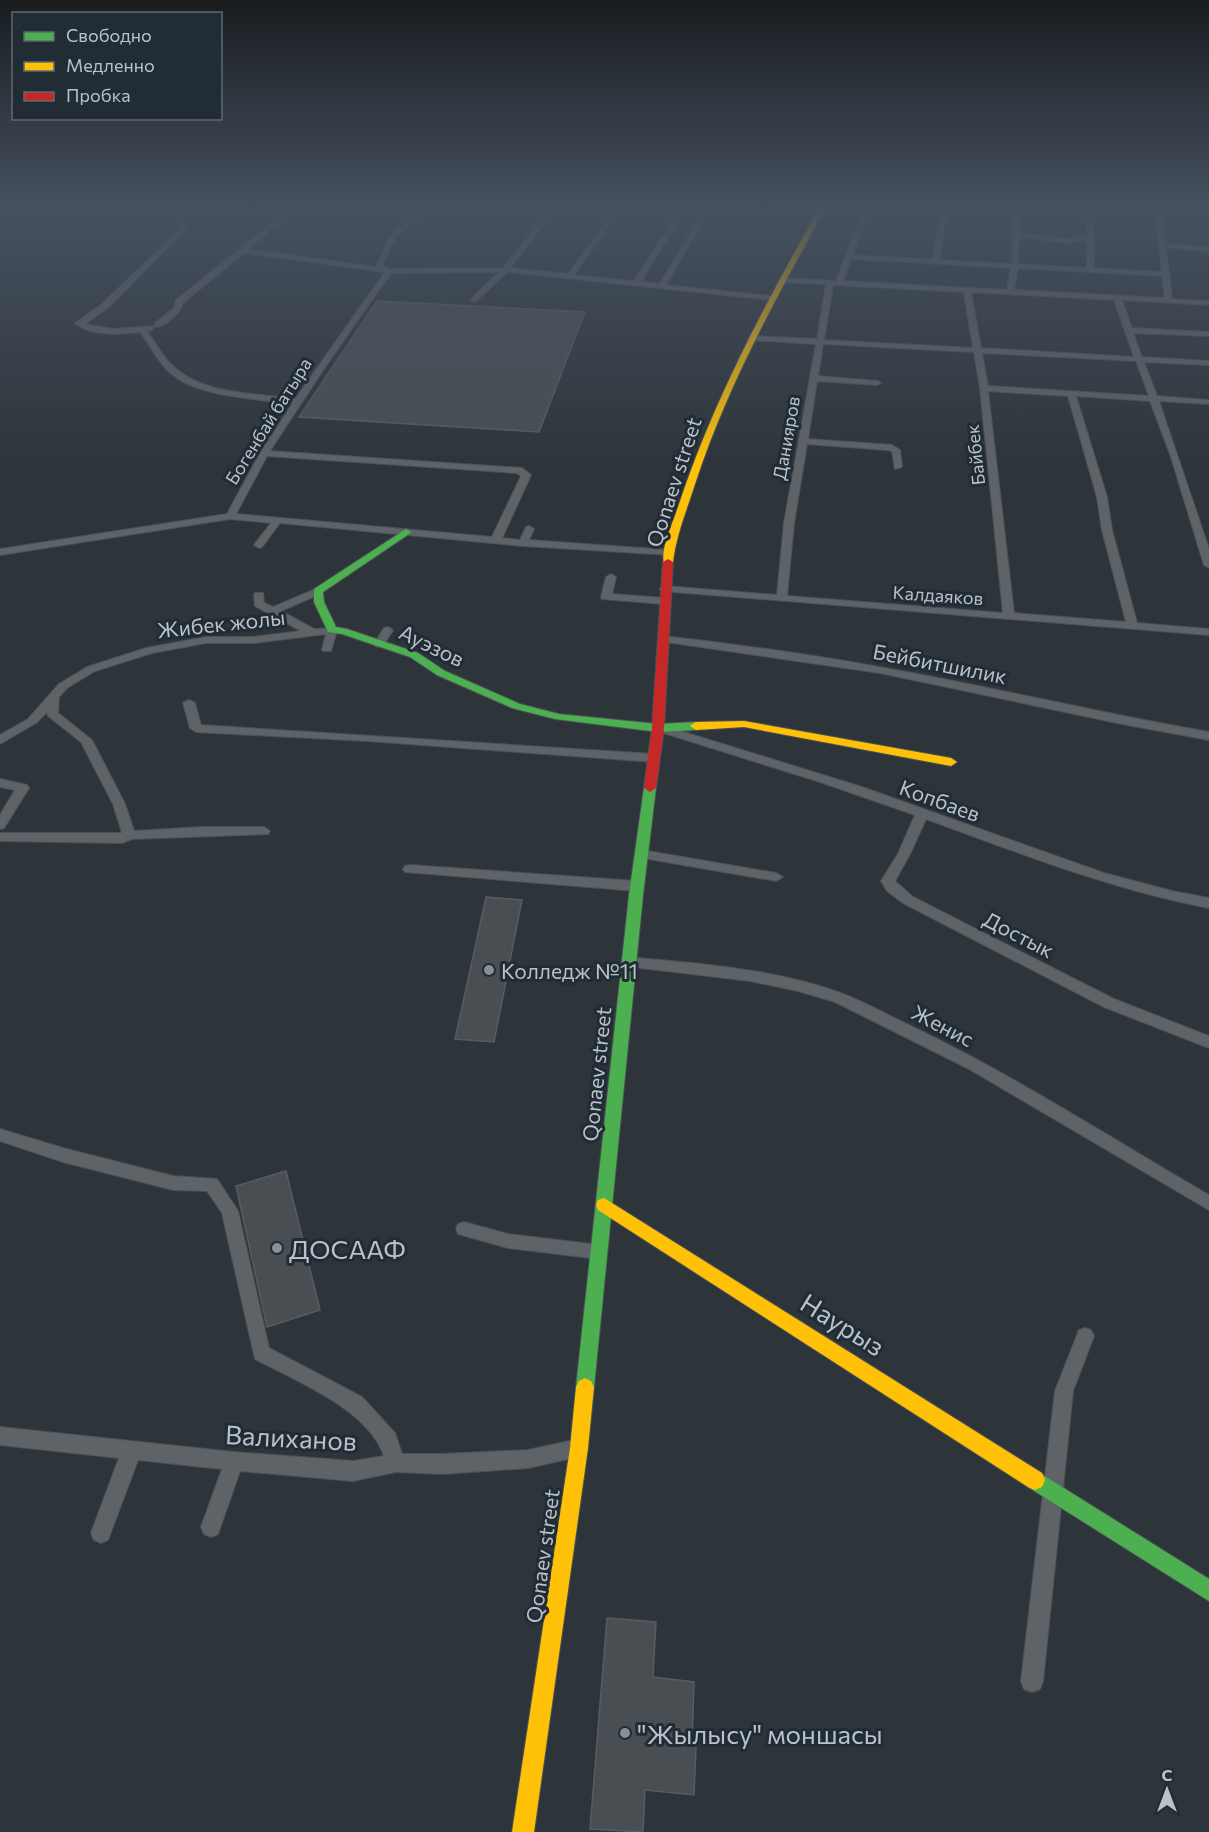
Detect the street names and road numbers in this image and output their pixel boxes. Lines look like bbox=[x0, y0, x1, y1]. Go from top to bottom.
street label: Богенбай батыра bbox=[220, 354, 316, 488]
street label: Данияров bbox=[768, 395, 804, 481]
street label: Qonaev street bbox=[640, 414, 706, 550]
street label: Байбек bbox=[961, 423, 989, 486]
street label: Калдаяков bbox=[892, 581, 984, 609]
street label: Жибек жолы bbox=[156, 604, 286, 642]
street label: Ауэзов bbox=[396, 619, 468, 671]
street label: Бейбитшилик bbox=[871, 638, 1009, 688]
street label: Копбаев bbox=[896, 774, 984, 826]
street label: Достык bbox=[980, 906, 1058, 962]
street label: Женис bbox=[908, 999, 978, 1051]
street label: Qonaev street bbox=[577, 1006, 615, 1142]
street label: Наурыз bbox=[795, 1286, 891, 1362]
street label: Валиханов bbox=[224, 1418, 358, 1456]
street label: Qonaev street bbox=[520, 1487, 564, 1625]

